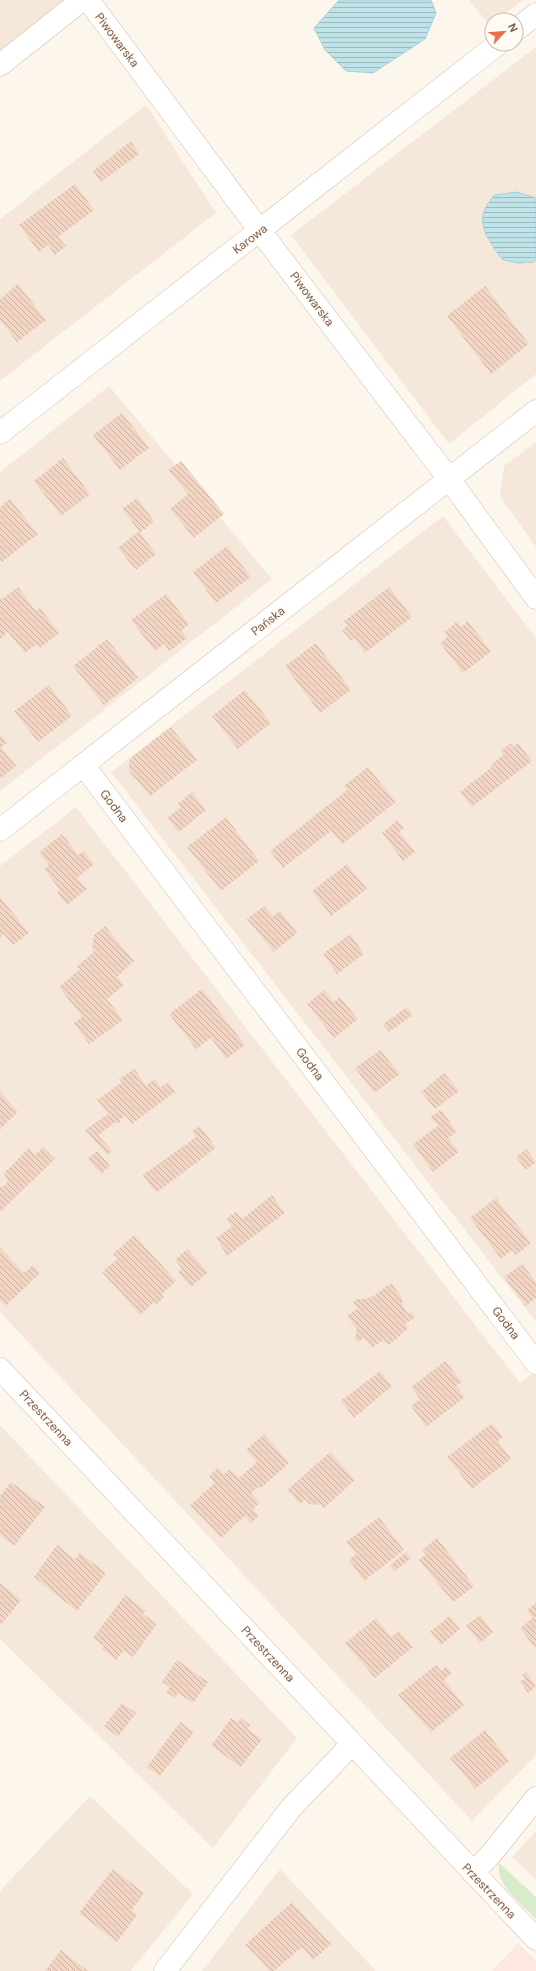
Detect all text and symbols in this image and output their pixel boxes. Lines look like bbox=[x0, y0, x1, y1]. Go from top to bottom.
street label: Piwowarska bbox=[91, 10, 143, 70]
north arrow bbox=[484, 12, 524, 52]
text: N bbox=[505, 21, 521, 34]
street label: Karowa bbox=[229, 220, 271, 258]
street label: Piwowarska bbox=[286, 269, 338, 329]
street label: Pańska bbox=[248, 603, 288, 639]
street label: Godna bbox=[96, 786, 132, 826]
street label: Godna bbox=[292, 1044, 328, 1084]
street label: Godna bbox=[488, 1303, 524, 1343]
street label: Przestrzenna bbox=[16, 1386, 76, 1450]
street label: Przestrzenna bbox=[238, 1622, 298, 1686]
street label: Przestrzenna bbox=[459, 1860, 519, 1922]

